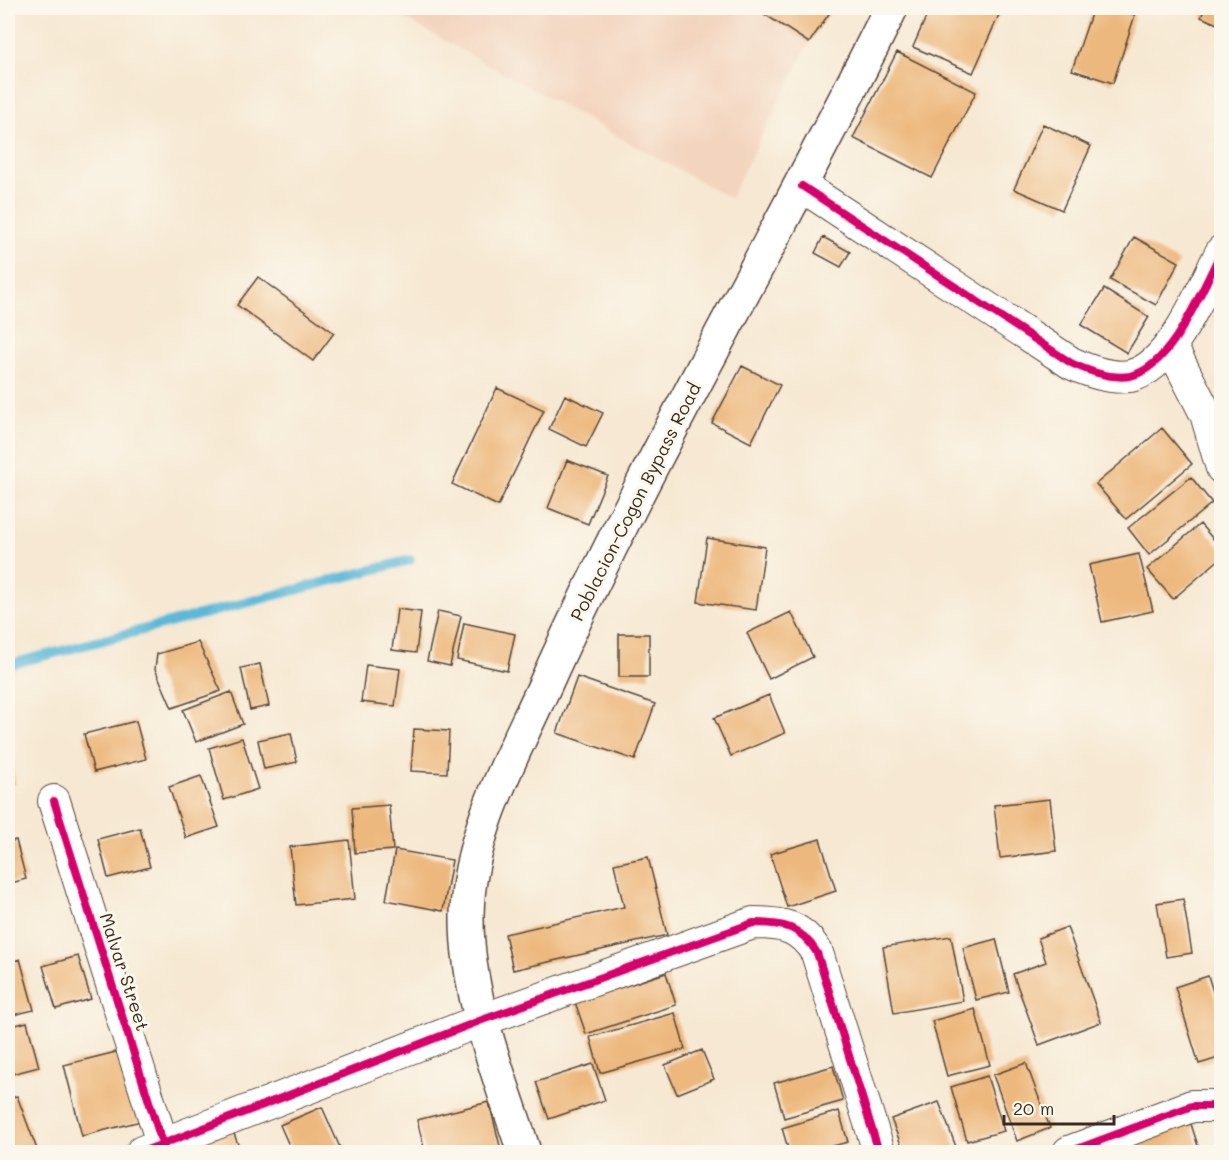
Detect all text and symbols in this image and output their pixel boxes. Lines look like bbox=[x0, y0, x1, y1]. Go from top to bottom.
street label: Poblacion-Cogon Bypass Road bbox=[564, 378, 706, 625]
street label: Malvar Street bbox=[95, 910, 155, 1034]
scale bar bbox=[1004, 1088, 1114, 1126]
text: 20 m bbox=[1013, 1096, 1054, 1120]

